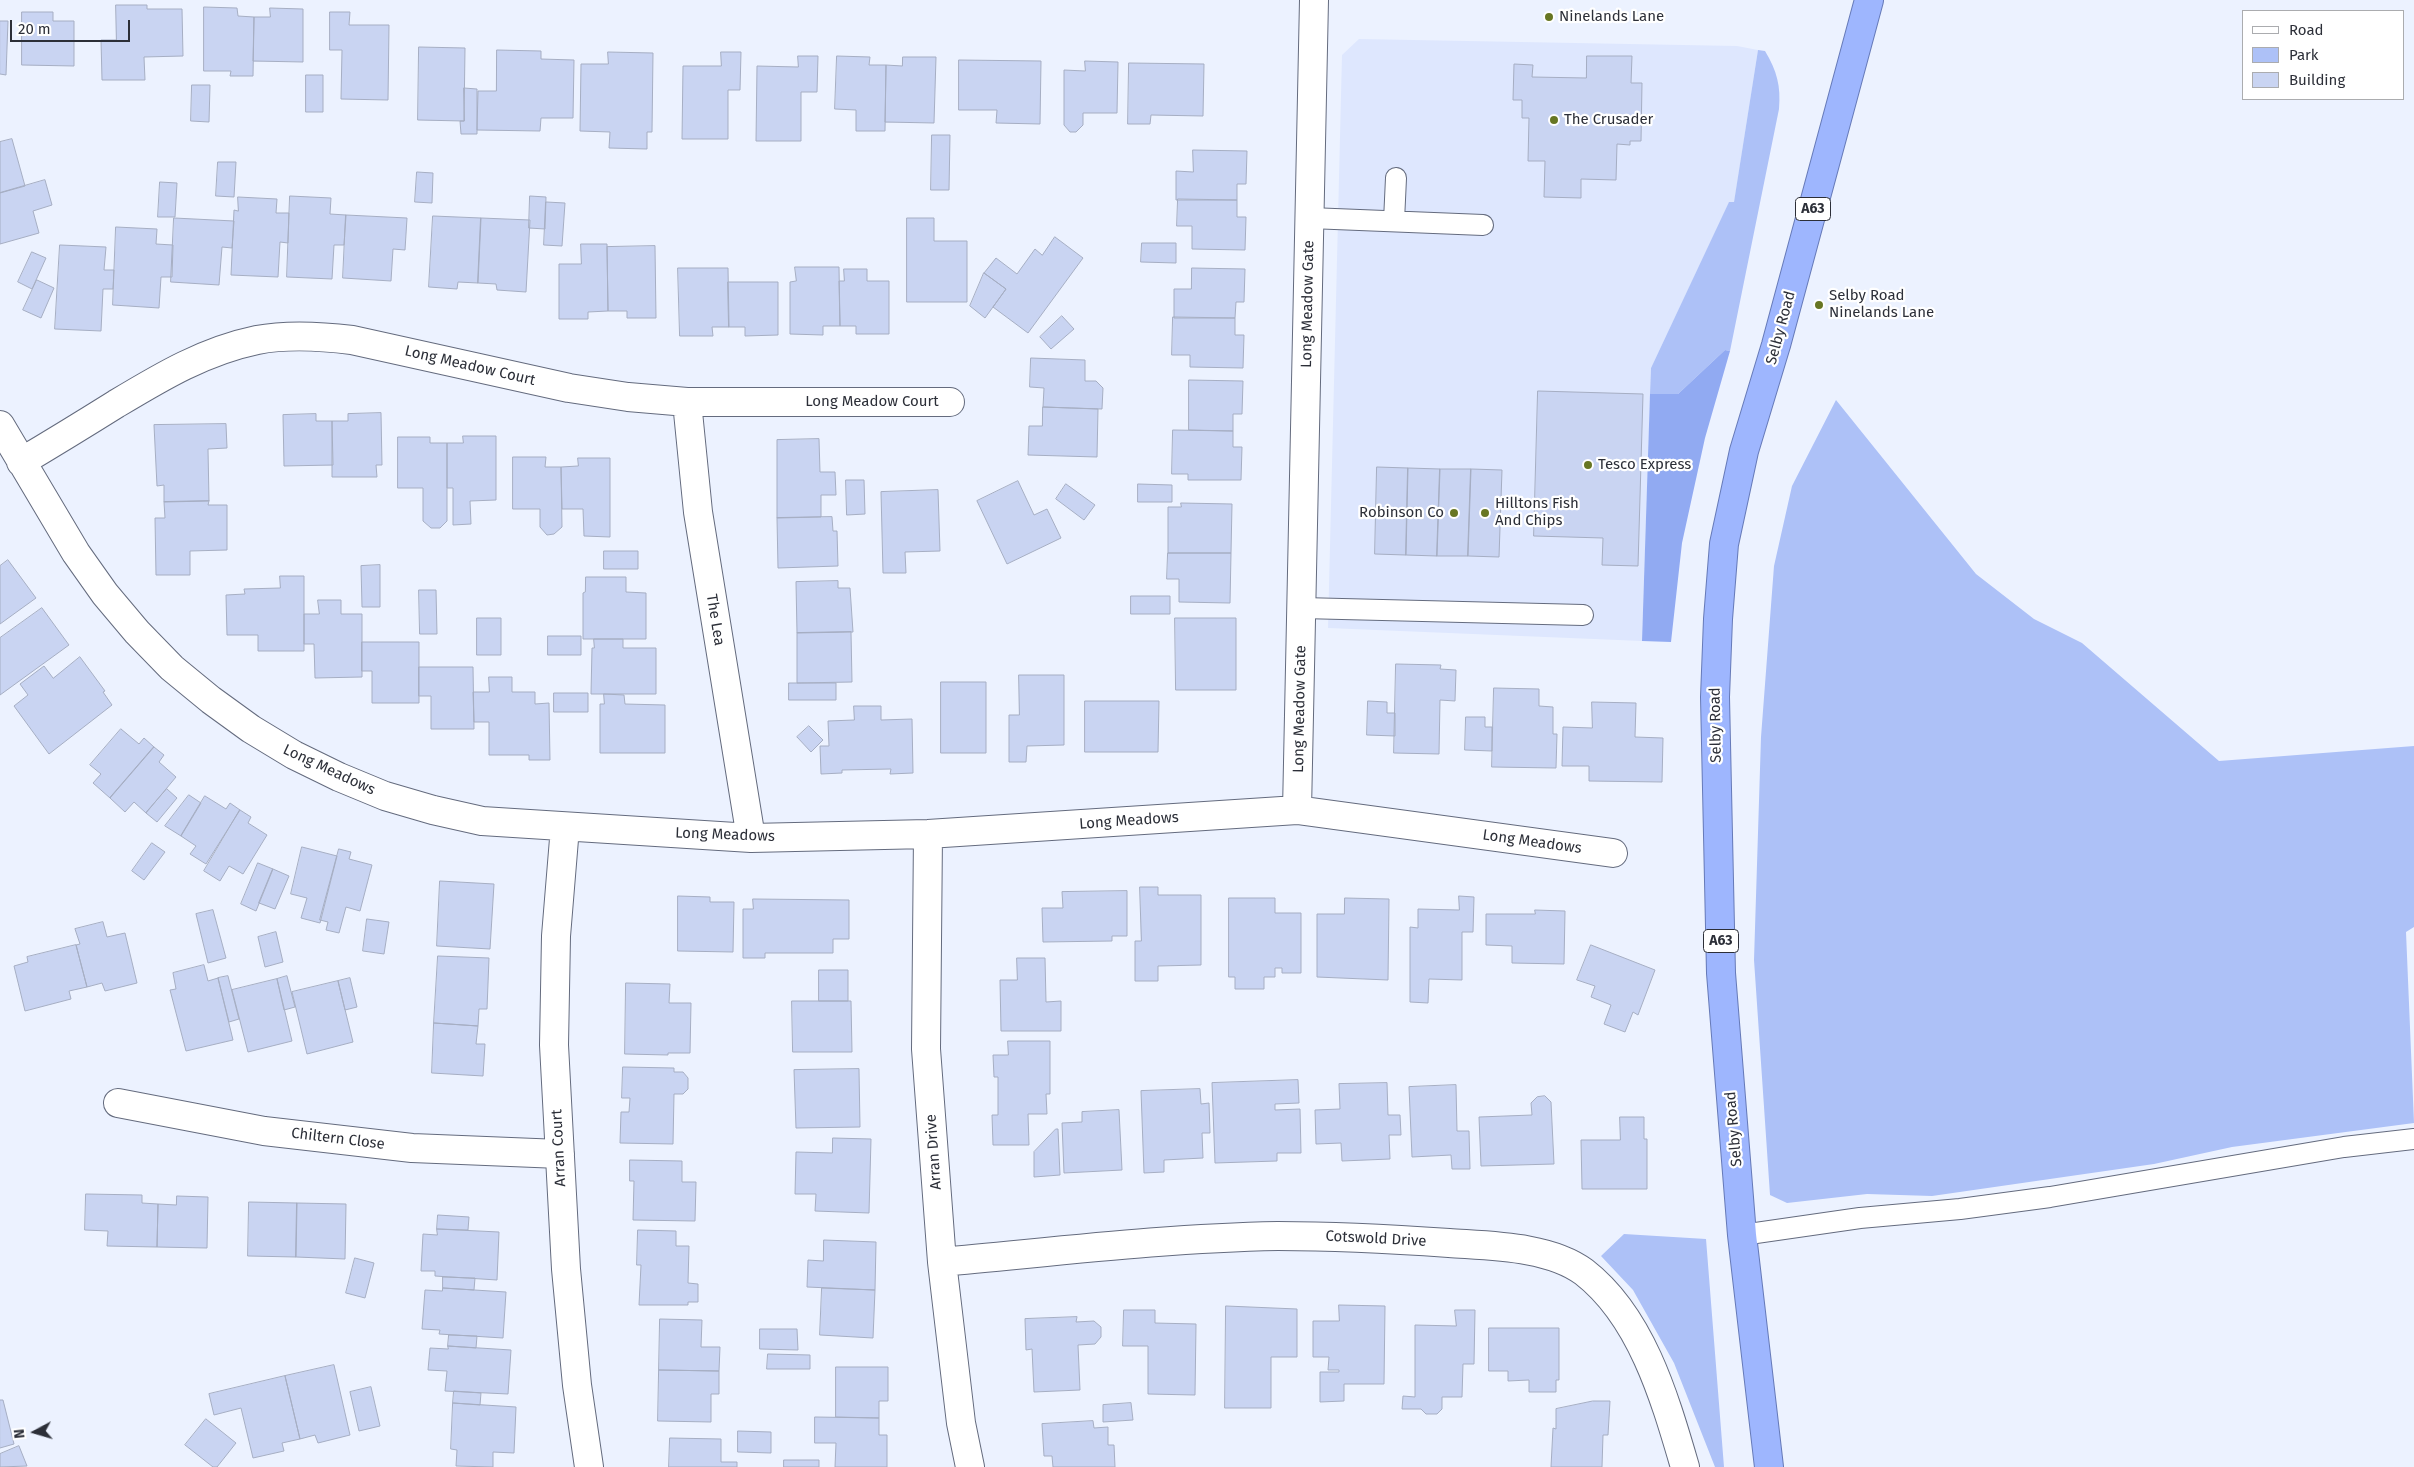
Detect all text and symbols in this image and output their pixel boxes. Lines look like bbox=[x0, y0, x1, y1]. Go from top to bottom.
place label: Ninelands Lane bbox=[1559, 8, 1664, 26]
scale bar bbox=[12, 10, 132, 42]
legend bbox=[2242, 10, 2404, 100]
marker: Ninelands Lane bbox=[1543, 11, 1555, 23]
text: 20 m bbox=[18, 20, 51, 38]
text: Road bbox=[2289, 21, 2324, 39]
text: Park bbox=[2289, 46, 2319, 64]
text: Building bbox=[2289, 71, 2345, 89]
place label: The Crusader bbox=[1564, 111, 1653, 129]
marker: The Crusader bbox=[1548, 114, 1560, 126]
road number: A63 bbox=[1796, 198, 1830, 220]
street label: Long Meadow Gate bbox=[1298, 240, 1318, 368]
place label: Selby Road Ninelands Lane bbox=[1829, 287, 1934, 322]
street label: Selby Road bbox=[1763, 289, 1799, 367]
marker: Selby Road Ninelands Lane bbox=[1813, 299, 1825, 311]
street label: Long Meadow Court bbox=[403, 342, 537, 390]
street label: Long Meadow Court bbox=[805, 393, 939, 411]
place label: Tesco Express bbox=[1598, 456, 1691, 474]
marker: Tesco Express bbox=[1582, 459, 1594, 471]
place label: Hilltons Fish And Chips bbox=[1495, 495, 1579, 530]
place label: Robinson Co bbox=[1359, 504, 1444, 522]
marker: Robinson Co bbox=[1448, 507, 1460, 519]
marker: Hilltons Fish And Chips bbox=[1479, 507, 1491, 519]
street label: The Lea bbox=[702, 593, 728, 647]
street label: Long Meadow Gate bbox=[1290, 645, 1310, 773]
street label: Selby Road bbox=[1706, 687, 1726, 763]
street label: Long Meadows bbox=[280, 741, 378, 799]
street label: Long Meadows bbox=[1079, 809, 1179, 833]
street label: Long Meadows bbox=[675, 824, 775, 846]
street label: Long Meadows bbox=[1481, 826, 1583, 858]
road number: A63 bbox=[1704, 929, 1738, 952]
street label: Selby Road bbox=[1722, 1091, 1746, 1167]
street label: Arran Court bbox=[548, 1109, 570, 1187]
street label: Arran Drive bbox=[922, 1114, 946, 1190]
street label: Chiltern Close bbox=[290, 1124, 386, 1154]
street label: Cotswold Drive bbox=[1325, 1227, 1427, 1251]
north arrow bbox=[10, 1407, 60, 1457]
text: N bbox=[11, 1428, 29, 1439]

